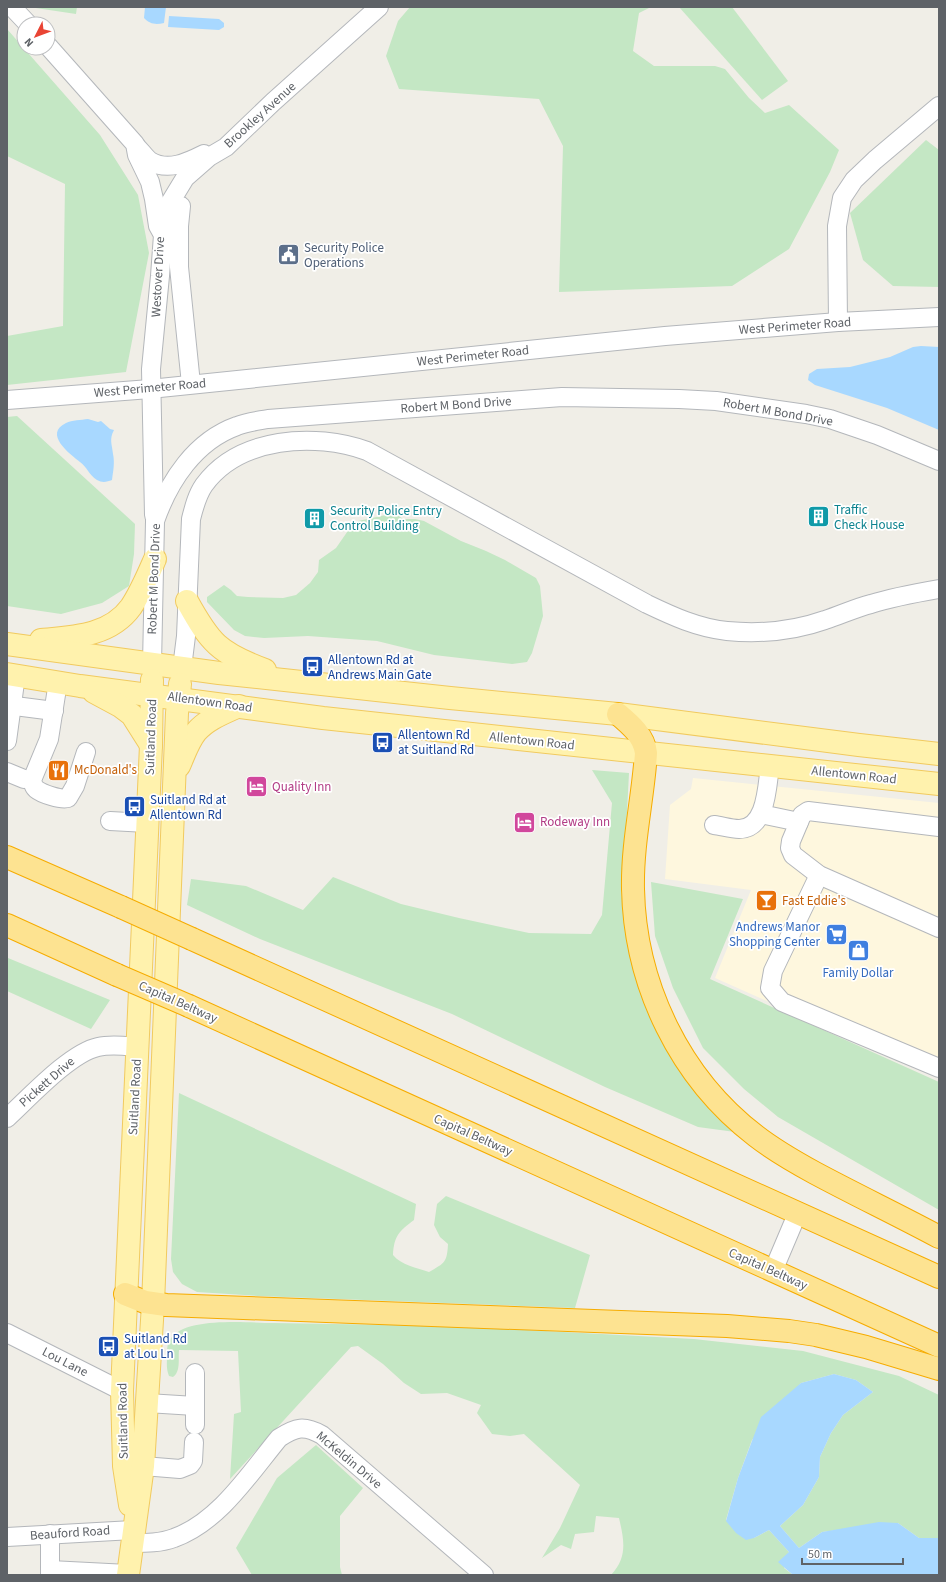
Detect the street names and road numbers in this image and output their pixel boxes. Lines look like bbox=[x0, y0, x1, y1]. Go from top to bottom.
street label: Brookley Avenue bbox=[220, 78, 300, 152]
street label: Westover Drive bbox=[147, 236, 169, 318]
street label: West Perimeter Road bbox=[738, 313, 852, 339]
street label: West Perimeter Road bbox=[416, 341, 530, 371]
street label: West Perimeter Road bbox=[93, 374, 207, 402]
street label: Robert M Bond Drive bbox=[400, 392, 512, 418]
street label: Robert M Bond Drive bbox=[722, 393, 834, 431]
street label: Robert M Bond Drive bbox=[143, 523, 165, 635]
street label: Allentown Road bbox=[166, 687, 254, 717]
street label: Suitland Road bbox=[141, 699, 161, 775]
street label: Allentown Road bbox=[489, 728, 575, 754]
street label: Allentown Road bbox=[811, 762, 897, 788]
street label: Capital Beltway bbox=[136, 977, 220, 1027]
street label: Pickett Drive bbox=[15, 1053, 79, 1111]
street label: Suitland Road bbox=[124, 1058, 146, 1136]
street label: Capital Beltway bbox=[431, 1110, 515, 1160]
street label: Capital Beltway bbox=[726, 1244, 810, 1294]
street label: Lou Lane bbox=[39, 1343, 91, 1381]
street label: Suitland Road bbox=[113, 1383, 133, 1459]
street label: McKeldin Drive bbox=[312, 1427, 386, 1493]
street label: Beauford Road bbox=[29, 1521, 111, 1545]

